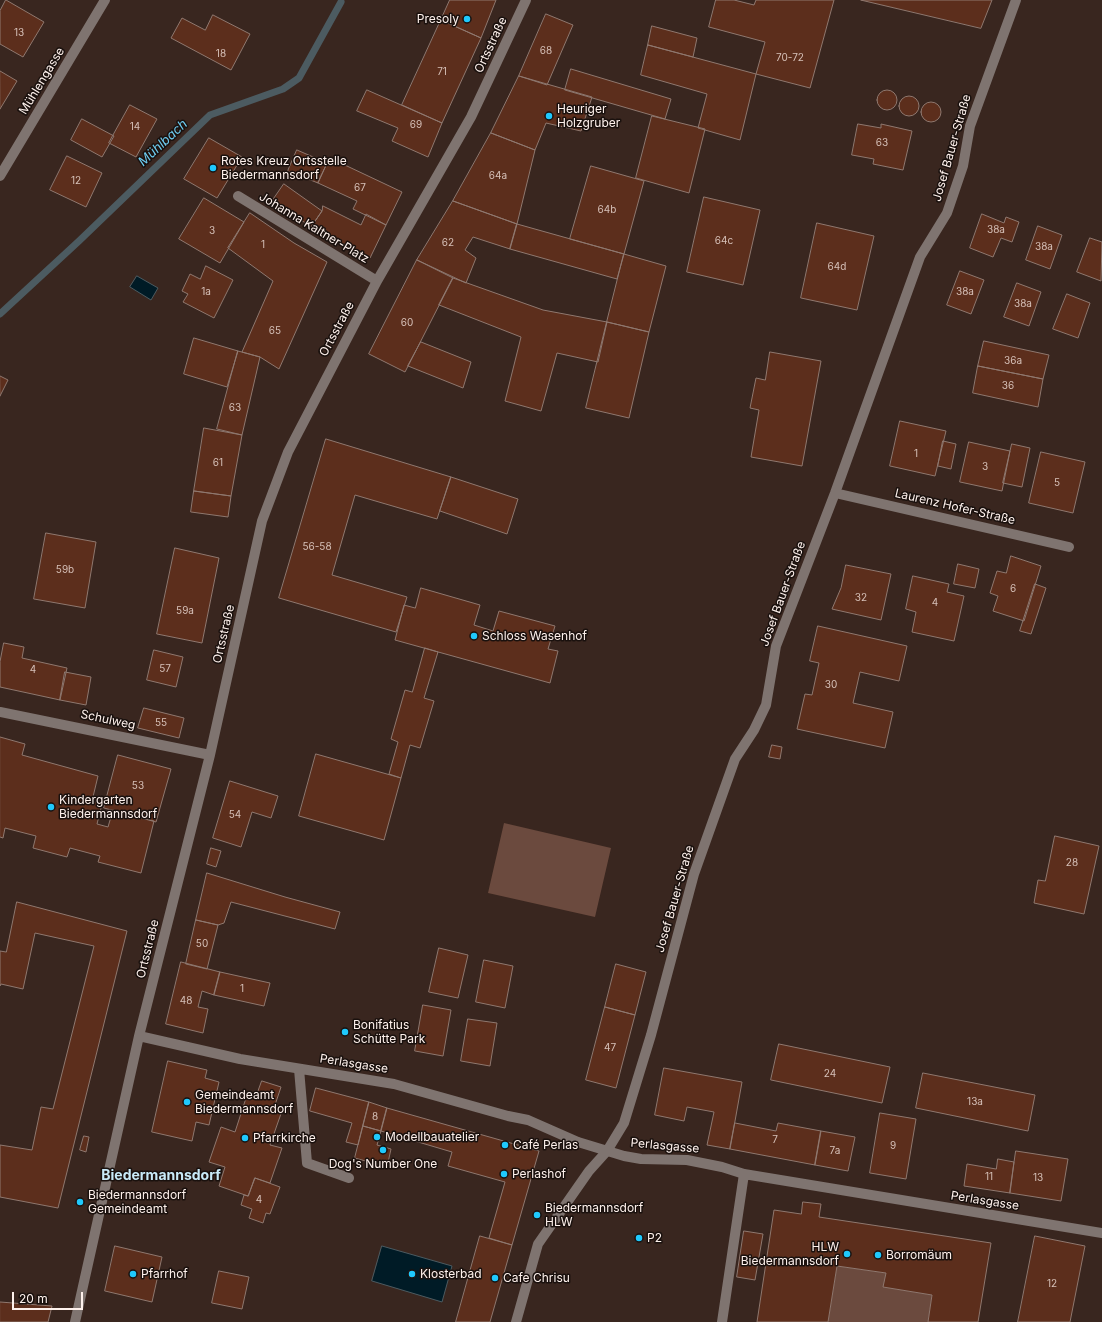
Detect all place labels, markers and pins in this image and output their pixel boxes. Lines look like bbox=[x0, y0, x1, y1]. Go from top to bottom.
place label: Presoly bbox=[417, 12, 459, 26]
marker: Presoly bbox=[462, 14, 472, 24]
place label: Heuriger Holzgruber bbox=[557, 102, 620, 130]
marker: Heuriger Holzgruber bbox=[544, 111, 554, 121]
place label: Rotes Kreuz Ortsstelle Biedermannsdorf bbox=[221, 154, 347, 182]
marker: Rotes Kreuz Ortsstelle Biedermannsdorf bbox=[208, 163, 218, 173]
place label: Schloss Wasenhof bbox=[482, 629, 587, 643]
marker: Schloss Wasenhof bbox=[469, 631, 479, 641]
place label: Kindergarten Biedermannsdorf bbox=[59, 793, 157, 821]
marker: Kindergarten Biedermannsdorf bbox=[46, 802, 56, 812]
place label: Bonifatius Schütte Park bbox=[353, 1018, 425, 1046]
marker: Bonifatius Schütte Park bbox=[340, 1027, 350, 1037]
place label: Gemeindeamt Biedermannsdorf bbox=[195, 1088, 293, 1116]
marker: Gemeindeamt Biedermannsdorf bbox=[182, 1097, 192, 1107]
place label: Modellbauatelier bbox=[385, 1130, 479, 1144]
place label: Pfarrkirche bbox=[253, 1131, 316, 1145]
marker: Modellbauatelier bbox=[372, 1132, 382, 1142]
marker: Pfarrkirche bbox=[240, 1133, 250, 1143]
place label: Café Perlas bbox=[513, 1138, 578, 1152]
marker: Café Perlas bbox=[500, 1140, 510, 1150]
marker: Dog's Number One bbox=[378, 1145, 388, 1155]
place label: Dog's Number One bbox=[329, 1157, 437, 1171]
place label: Perlashof bbox=[512, 1167, 566, 1181]
marker: Perlashof bbox=[499, 1169, 509, 1179]
place label: Biedermannsdorf Gemeindeamt bbox=[88, 1188, 186, 1216]
marker: Biedermannsdorf Gemeindeamt bbox=[75, 1197, 85, 1207]
place label: Biedermannsdorf HLW bbox=[545, 1201, 643, 1229]
marker: Biedermannsdorf HLW bbox=[532, 1210, 542, 1220]
place label: P2 bbox=[647, 1231, 662, 1245]
marker: P2 bbox=[634, 1233, 644, 1243]
place label: HLW Biedermannsdorf bbox=[741, 1240, 839, 1268]
place label: Borromäum bbox=[886, 1248, 952, 1262]
marker: HLW Biedermannsdorf bbox=[842, 1249, 852, 1259]
marker: Borromäum bbox=[873, 1250, 883, 1260]
place label: Pfarrhof bbox=[141, 1267, 188, 1281]
place label: Klosterbad bbox=[420, 1267, 482, 1281]
marker: Pfarrhof bbox=[128, 1269, 138, 1279]
marker: Klosterbad bbox=[407, 1269, 417, 1279]
place label: Cafe Chrisu bbox=[503, 1271, 570, 1285]
marker: Cafe Chrisu bbox=[490, 1273, 500, 1283]

